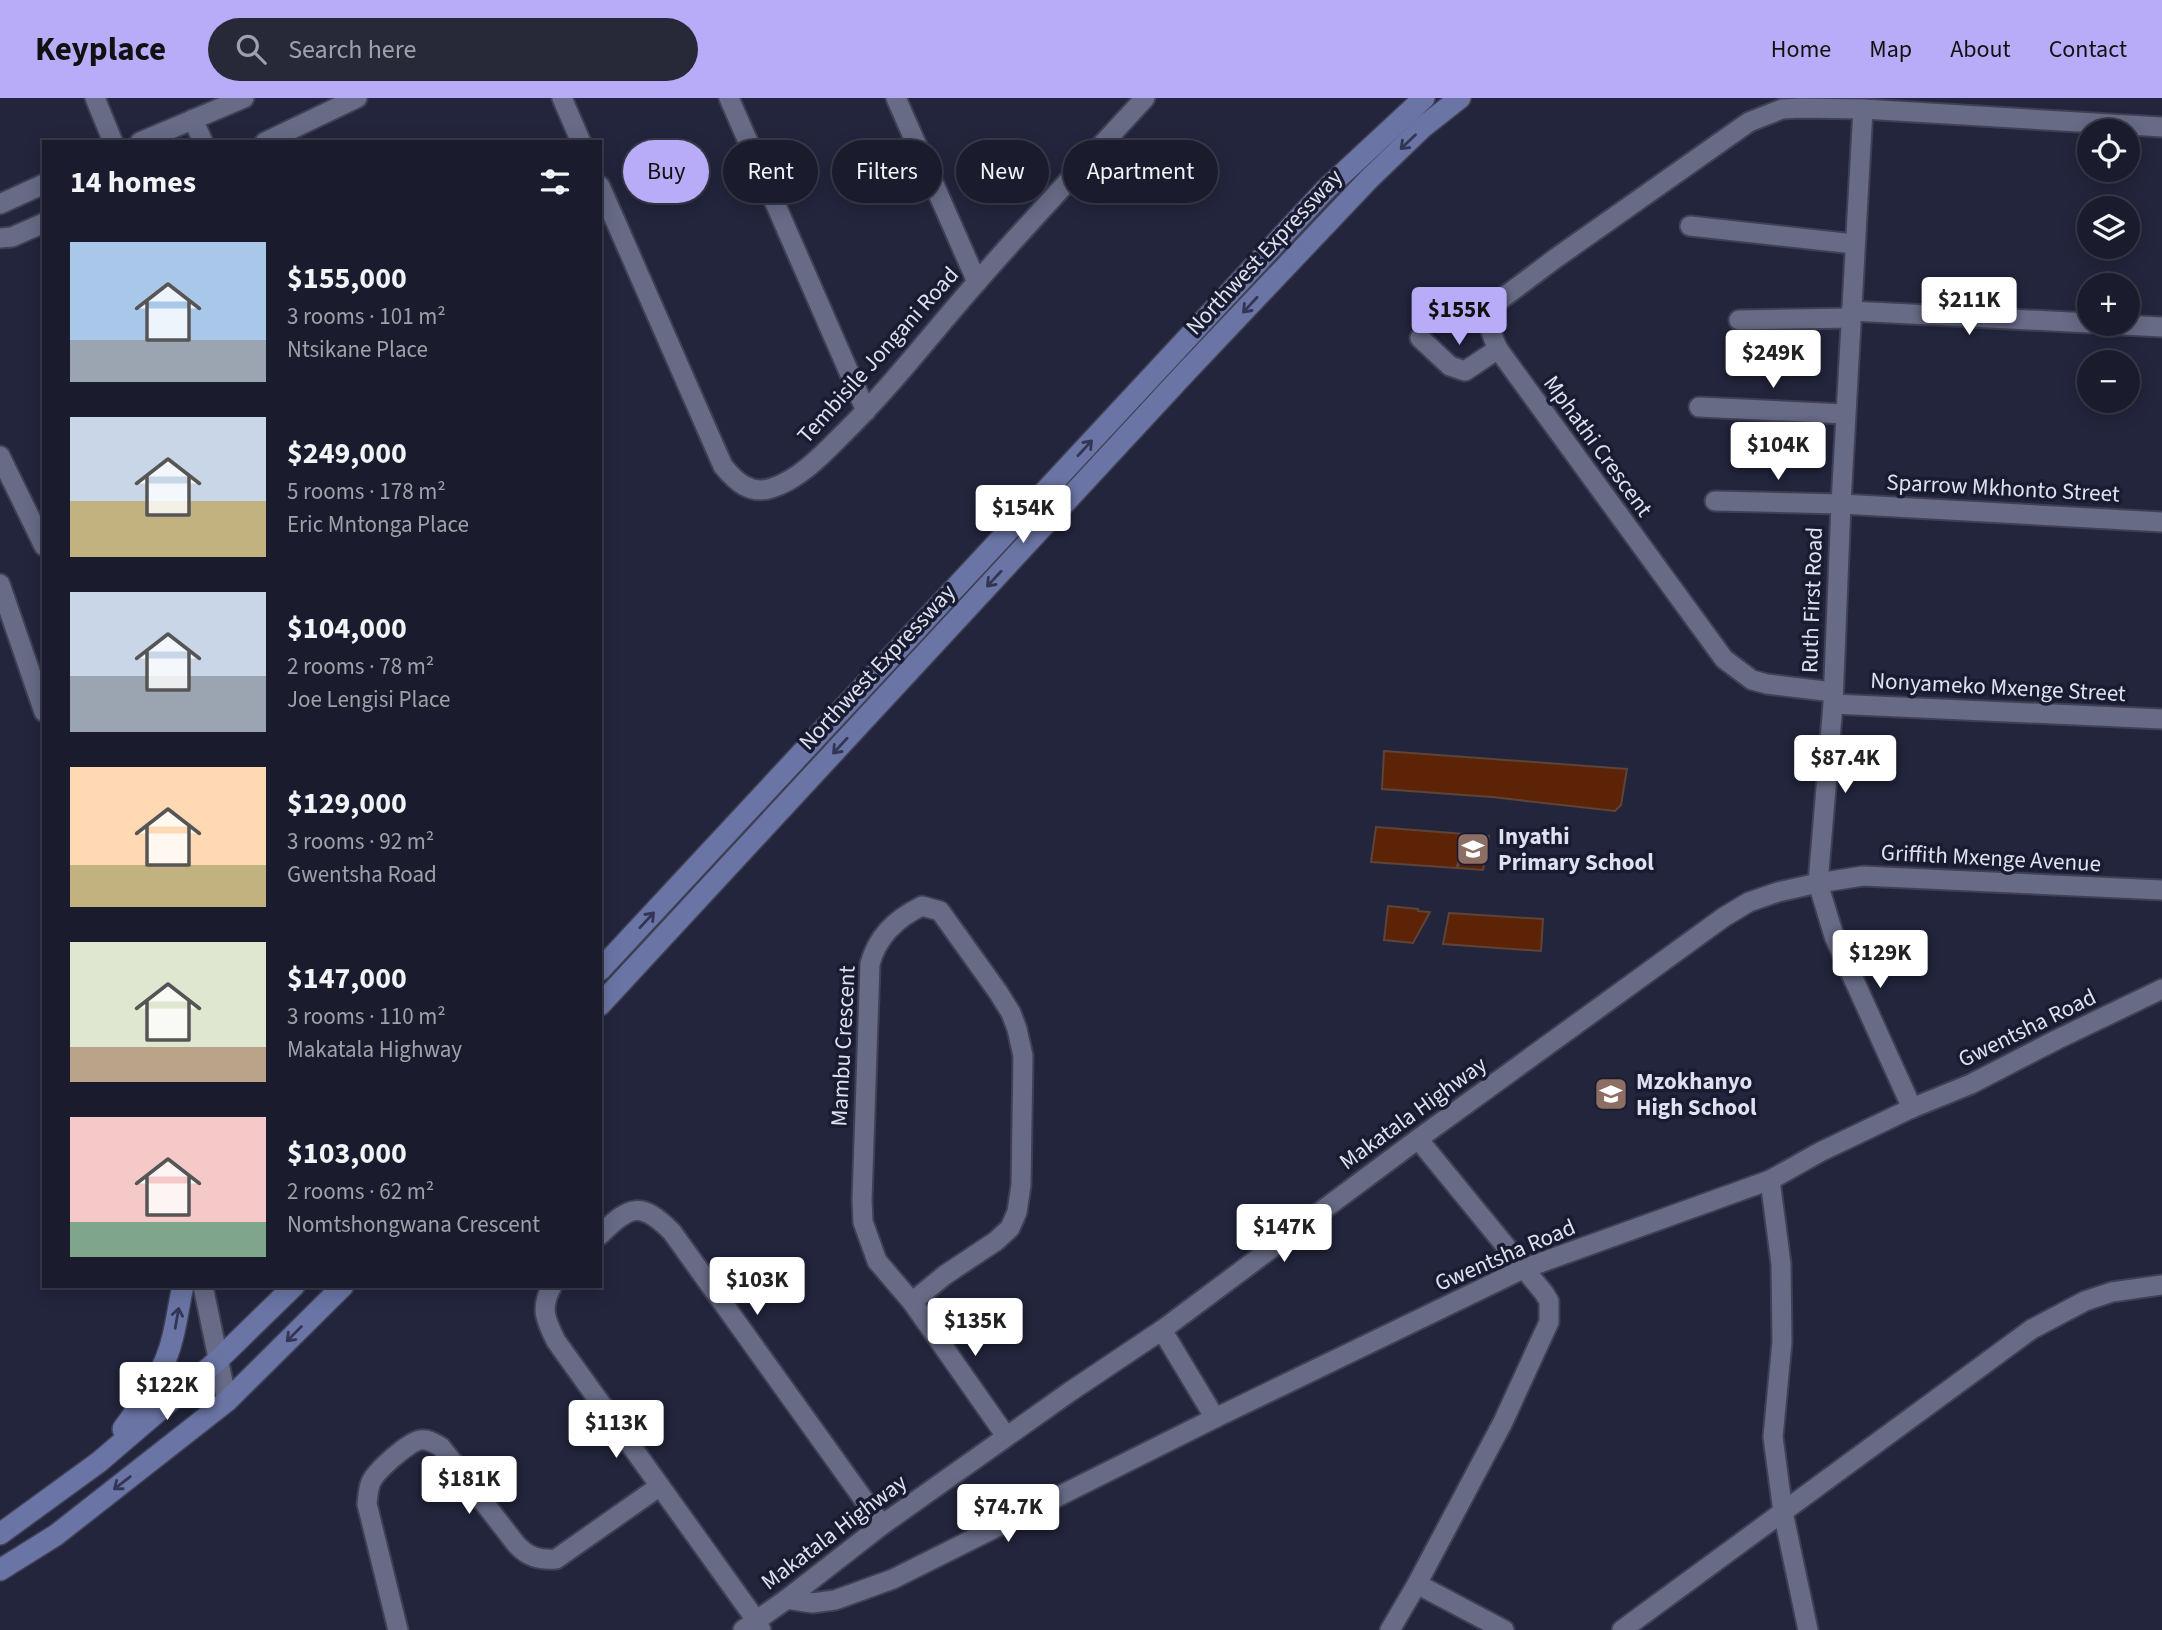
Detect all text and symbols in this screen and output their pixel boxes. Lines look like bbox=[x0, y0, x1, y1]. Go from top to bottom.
search box bbox=[208, 18, 698, 81]
text: Keyplace bbox=[35, 26, 166, 73]
icon: search bbox=[232, 30, 270, 68]
text: Search here bbox=[288, 31, 416, 68]
text: Home bbox=[1771, 32, 1831, 67]
text: Map bbox=[1869, 32, 1912, 67]
text: About bbox=[1950, 32, 2011, 67]
text: Contact bbox=[2049, 32, 2127, 67]
map controls bbox=[2077, 119, 2140, 413]
button: locate bbox=[2077, 119, 2140, 182]
one-way arrow bbox=[1399, 133, 1416, 150]
chip: Buy bbox=[623, 140, 709, 203]
chip: Rent bbox=[723, 140, 818, 203]
chip: Filters bbox=[832, 140, 942, 203]
chip: New bbox=[956, 140, 1049, 203]
chip: Apartment bbox=[1063, 140, 1218, 203]
text: 14 homes bbox=[70, 161, 196, 204]
street label: Northwest Expressway bbox=[1178, 161, 1350, 342]
icon: filters bbox=[536, 163, 574, 201]
button: layers bbox=[2077, 196, 2140, 259]
text: $155,000 bbox=[287, 257, 407, 300]
street label: Tembisile Jongani Road bbox=[789, 259, 967, 451]
icon: home bbox=[126, 270, 210, 354]
button: + bbox=[2077, 273, 2140, 336]
pin: $211K bbox=[1920, 278, 2018, 337]
text: $211K bbox=[1938, 283, 2000, 316]
pin: $155K bbox=[1410, 288, 1508, 347]
text: $155K bbox=[1428, 293, 1490, 326]
one-way arrow bbox=[1241, 296, 1258, 313]
text: 3 rooms · 101 m² bbox=[287, 300, 446, 333]
pin: $249K bbox=[1724, 330, 1822, 390]
text: Ntsikane Place bbox=[287, 333, 428, 366]
text: $249K bbox=[1742, 336, 1804, 369]
button: − bbox=[2077, 350, 2140, 413]
street label: Mphathi Crescent bbox=[1535, 369, 1661, 524]
pin: $104K bbox=[1729, 422, 1827, 482]
text: $104K bbox=[1747, 428, 1809, 461]
text: $249,000 bbox=[287, 432, 407, 475]
one-way arrow bbox=[1076, 440, 1093, 457]
icon: home bbox=[126, 445, 210, 529]
street label: Sparrow Mkhonto Street bbox=[1886, 465, 2121, 511]
text: 5 rooms · 178 m² bbox=[287, 475, 446, 508]
pin: $154K bbox=[974, 486, 1072, 545]
text: $154K bbox=[992, 491, 1054, 524]
text: Eric Mntonga Place bbox=[287, 508, 469, 541]
street label: Ruth First Road bbox=[1793, 526, 1831, 674]
one-way arrow bbox=[986, 570, 1003, 587]
street label: Northwest Expressway bbox=[791, 576, 963, 757]
text: $104,000 bbox=[287, 607, 407, 650]
icon: home bbox=[126, 620, 210, 704]
text: 2 rooms · 78 m² bbox=[287, 650, 434, 683]
street label: Nonyameko Mxenge Street bbox=[1869, 664, 2127, 710]
text: Joe Lengisi Place bbox=[287, 683, 450, 716]
pin: $87.4K bbox=[1788, 736, 1902, 795]
one-way arrow bbox=[831, 737, 848, 754]
text: $87.4K bbox=[1810, 741, 1880, 774]
text: $129,000 bbox=[287, 782, 407, 825]
icon: home bbox=[126, 795, 210, 879]
place label: Inyathi Primary School bbox=[1498, 820, 1654, 879]
text: 3 rooms · 92 m² bbox=[287, 825, 434, 858]
school or university icon: Inyathi Primary School bbox=[1454, 830, 1492, 868]
street label: Griffith Mxenge Avenue bbox=[1880, 836, 2102, 880]
text: Gwentsha Road bbox=[287, 858, 437, 891]
one-way arrow bbox=[638, 912, 655, 929]
pin: $129K bbox=[1831, 930, 1929, 990]
text: $129K bbox=[1849, 936, 1911, 969]
text: $147,000 bbox=[287, 957, 407, 1000]
street label: Mambu Crescent bbox=[822, 965, 864, 1127]
icon: home bbox=[126, 970, 210, 1054]
street label: Gwentsha Road bbox=[1952, 980, 2102, 1076]
text: 3 rooms · 110 m² bbox=[287, 1000, 446, 1033]
text: Makatala Highway bbox=[287, 1033, 462, 1066]
street label: Makatala Highway bbox=[1332, 1048, 1494, 1178]
place label: Mzokhanyo High School bbox=[1636, 1065, 1757, 1124]
school or university icon: Mzokhanyo High School bbox=[1592, 1075, 1630, 1113]
text: $103,000 bbox=[287, 1132, 407, 1175]
icon: home bbox=[126, 1145, 210, 1229]
text: 2 rooms · 62 m² bbox=[287, 1175, 434, 1208]
pin: $147K bbox=[1235, 1204, 1333, 1264]
text: Nomtshongwana Crescent bbox=[287, 1208, 540, 1241]
text: $147K bbox=[1253, 1210, 1315, 1243]
street label: Gwentsha Road bbox=[1430, 1211, 1580, 1299]
pin: $103K bbox=[708, 1258, 806, 1317]
text: $103K bbox=[726, 1263, 788, 1296]
pin: $135K bbox=[926, 1298, 1024, 1358]
text: $135K bbox=[944, 1304, 1006, 1337]
one-way arrow bbox=[171, 1307, 184, 1329]
one-way arrow bbox=[286, 1326, 303, 1343]
pin: $122K bbox=[118, 1362, 216, 1422]
text: $122K bbox=[136, 1368, 198, 1401]
pin: $113K bbox=[567, 1400, 665, 1460]
text: $113K bbox=[585, 1406, 647, 1439]
pin: $181K bbox=[420, 1456, 518, 1516]
text: $181K bbox=[438, 1462, 500, 1495]
street label: Makatala Highway bbox=[754, 1466, 914, 1598]
one-way arrow bbox=[114, 1475, 132, 1490]
pin: $74.7K bbox=[951, 1484, 1065, 1544]
text: $74.7K bbox=[973, 1490, 1043, 1523]

